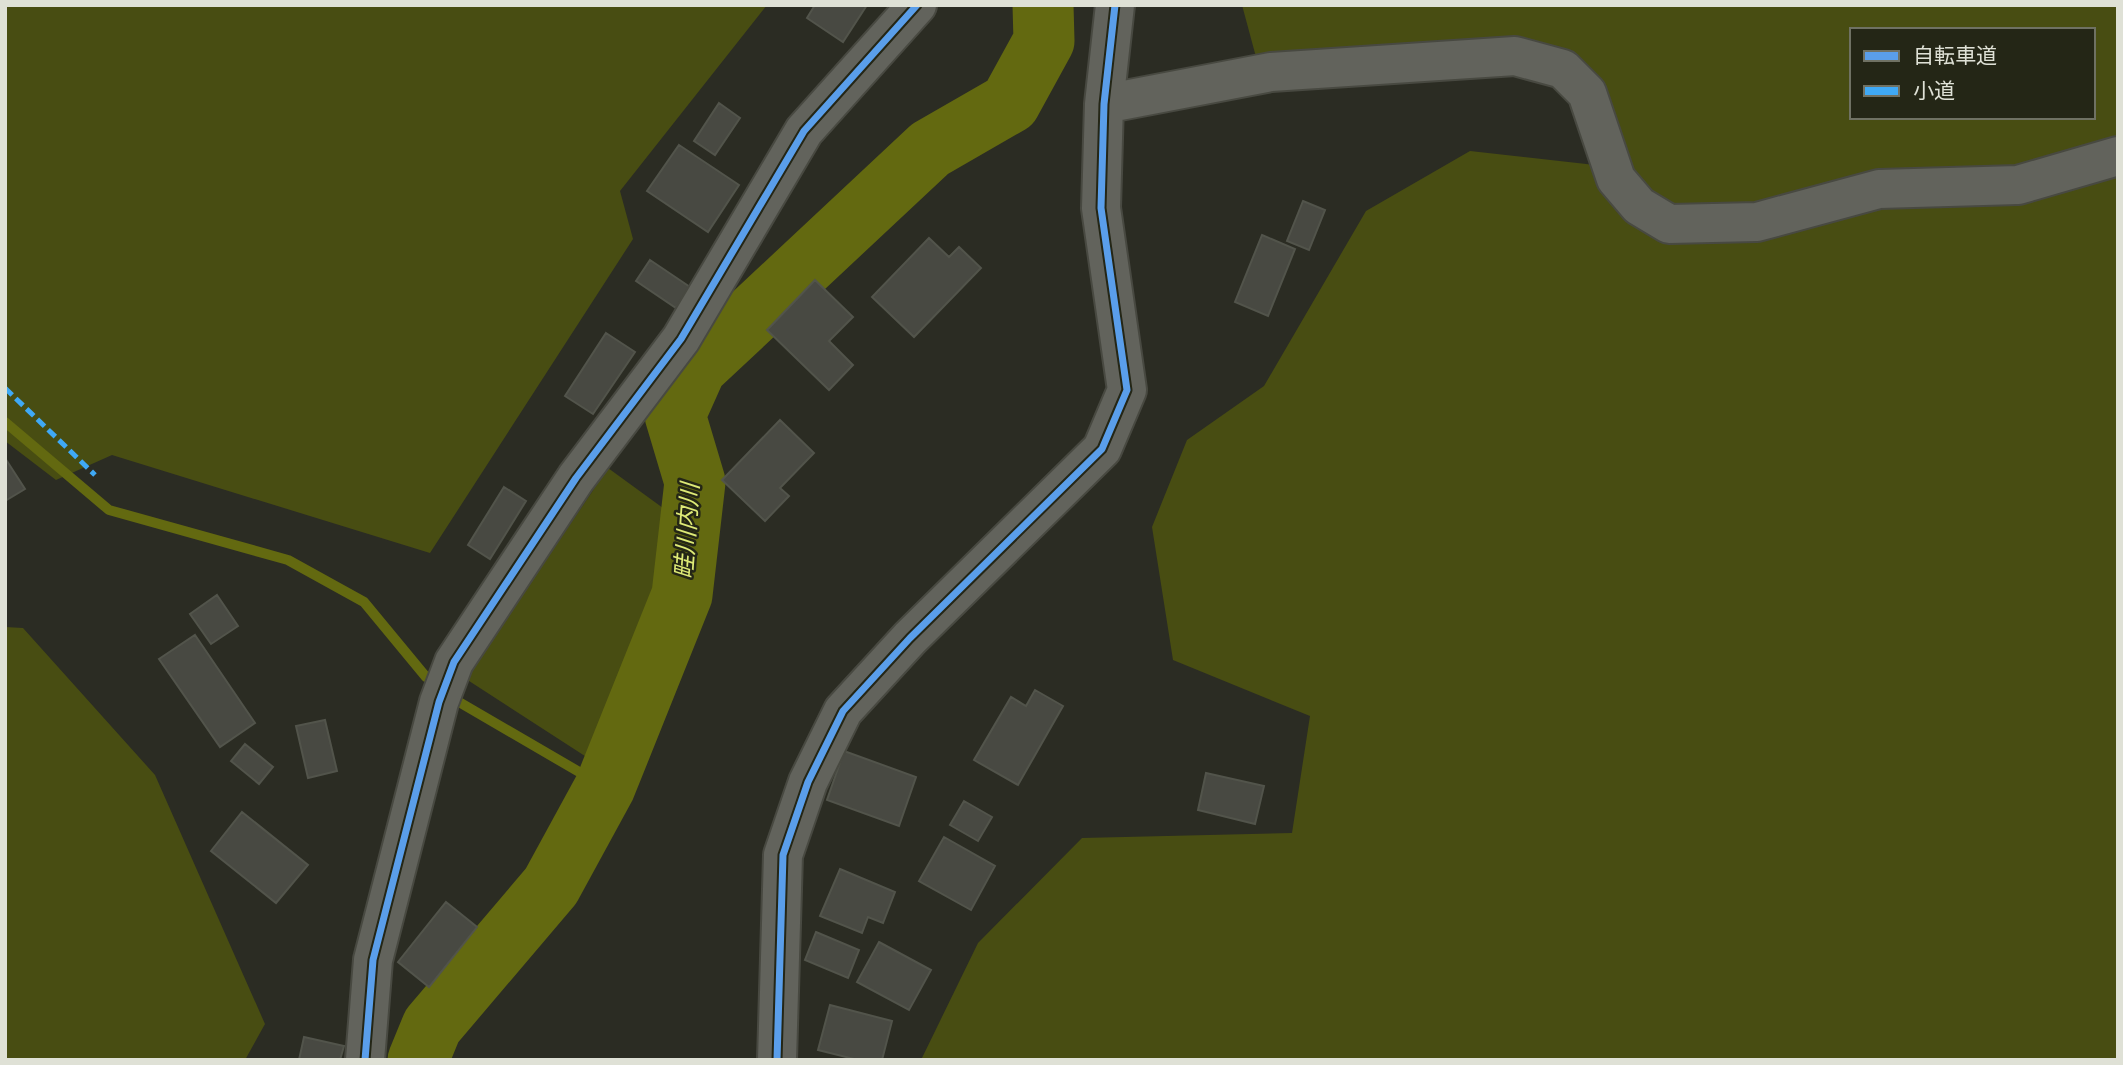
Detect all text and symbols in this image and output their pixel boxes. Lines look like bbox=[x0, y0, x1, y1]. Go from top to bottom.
legend bbox=[1850, 28, 2095, 119]
text: 自転車道 bbox=[1913, 44, 1997, 71]
text: 小道 bbox=[1913, 79, 1955, 106]
water label: 畦川内川 bbox=[671, 479, 708, 580]

